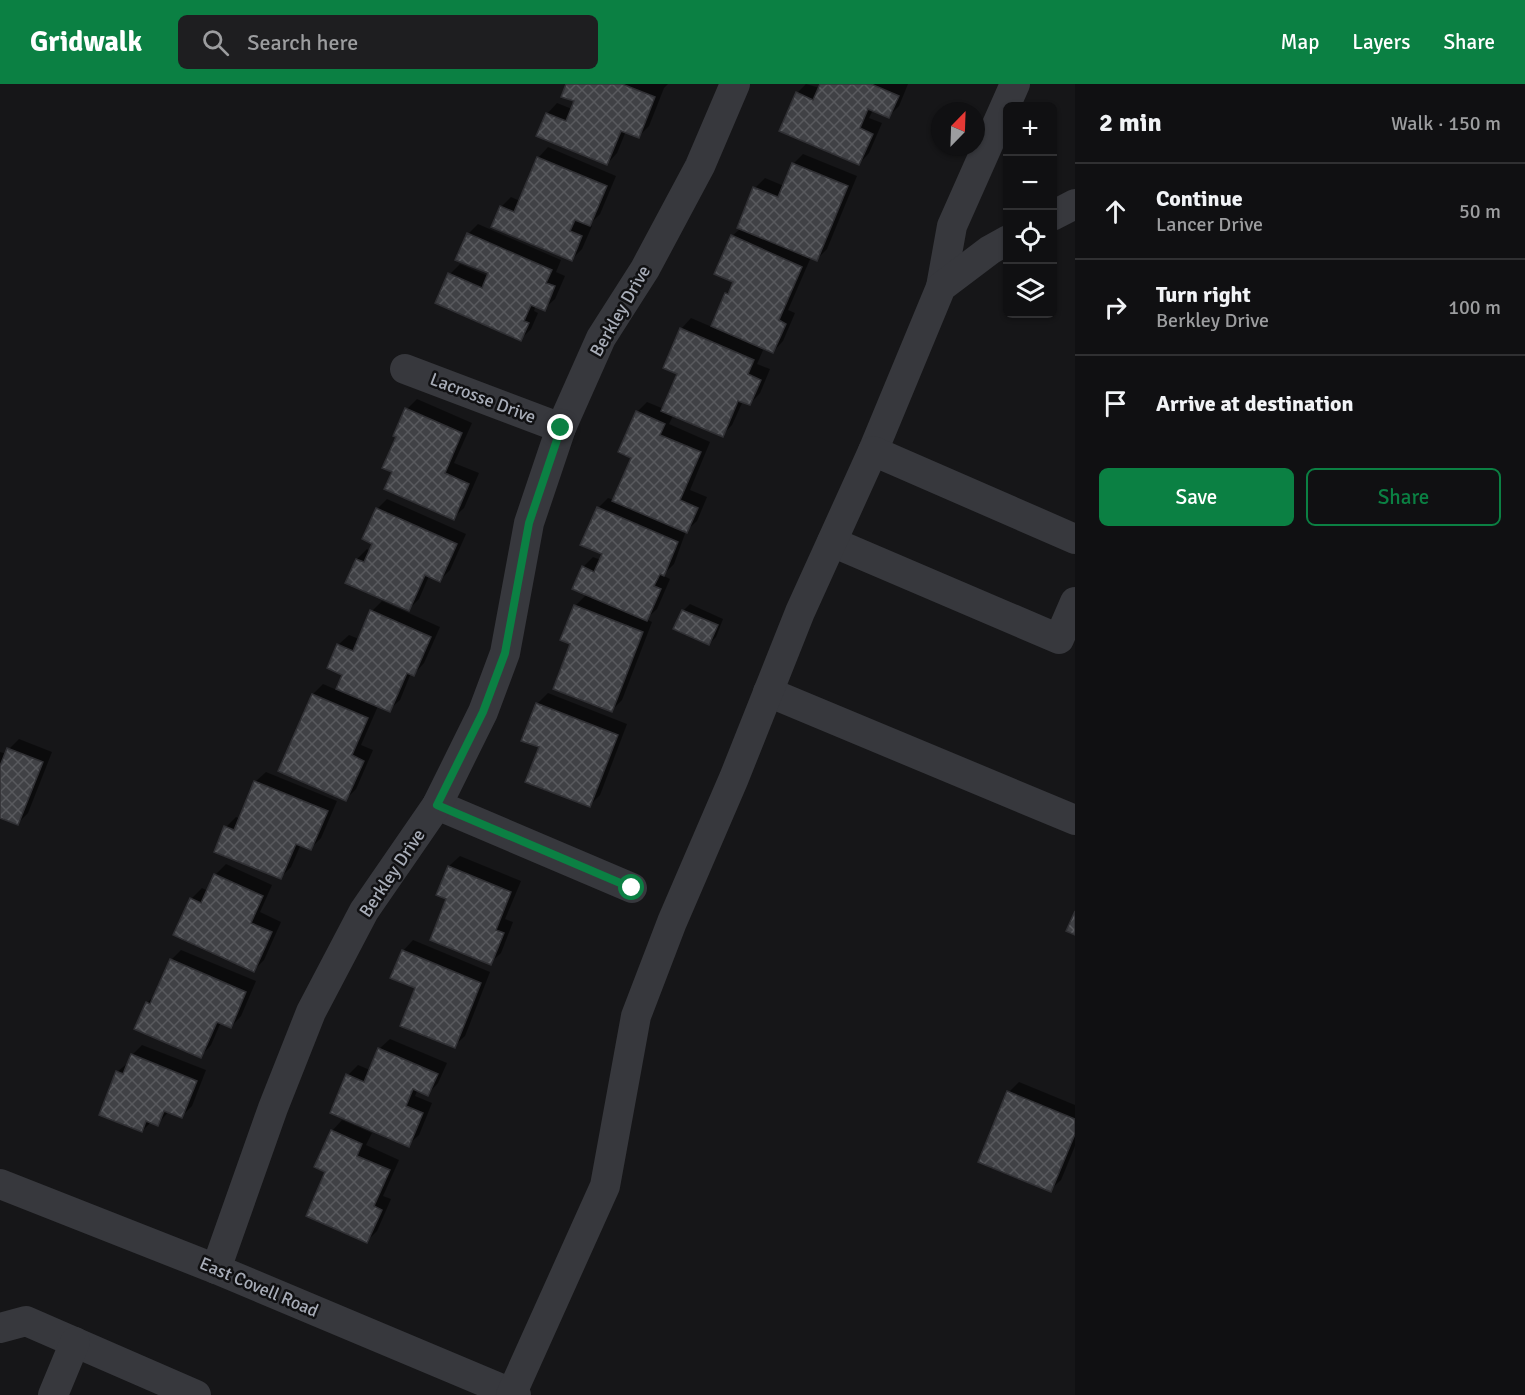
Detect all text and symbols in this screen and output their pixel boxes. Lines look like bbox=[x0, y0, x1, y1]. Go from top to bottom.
search box bbox=[178, 15, 598, 69]
text: Gridwalk bbox=[30, 25, 142, 59]
icon: search bbox=[199, 26, 232, 59]
text: Search here bbox=[247, 29, 358, 56]
text: Map bbox=[1281, 29, 1319, 55]
text: Layers bbox=[1352, 29, 1410, 55]
text: Share bbox=[1443, 29, 1495, 55]
north arrow bbox=[931, 102, 985, 156]
map controls bbox=[1003, 102, 1057, 318]
button: + bbox=[1003, 102, 1057, 156]
text: 2 min bbox=[1099, 107, 1162, 139]
text: Walk · 150 m bbox=[1391, 111, 1501, 136]
button: − bbox=[1003, 156, 1057, 210]
text: Continue bbox=[1156, 185, 1243, 212]
icon: ahead bbox=[1099, 195, 1132, 228]
text: 50 m bbox=[1459, 199, 1501, 224]
button: locate bbox=[1003, 210, 1057, 264]
text: Lancer Drive bbox=[1156, 212, 1263, 237]
street label: Berkley Drive bbox=[585, 261, 655, 361]
button: layers bbox=[1003, 264, 1057, 318]
text: Turn right bbox=[1156, 281, 1251, 308]
icon: right bbox=[1099, 291, 1132, 324]
text: 100 m bbox=[1448, 295, 1501, 320]
text: Berkley Drive bbox=[1156, 308, 1269, 333]
street label: Lacrosse Drive bbox=[427, 368, 539, 428]
icon: arrive bbox=[1099, 387, 1132, 420]
text: Arrive at destination bbox=[1156, 390, 1353, 417]
route end bbox=[547, 414, 573, 440]
button: Save bbox=[1099, 468, 1294, 526]
button: Share bbox=[1306, 468, 1501, 526]
street label: Berkley Drive bbox=[354, 825, 430, 921]
route start bbox=[618, 874, 644, 900]
street label: East Covell Road bbox=[196, 1252, 322, 1322]

